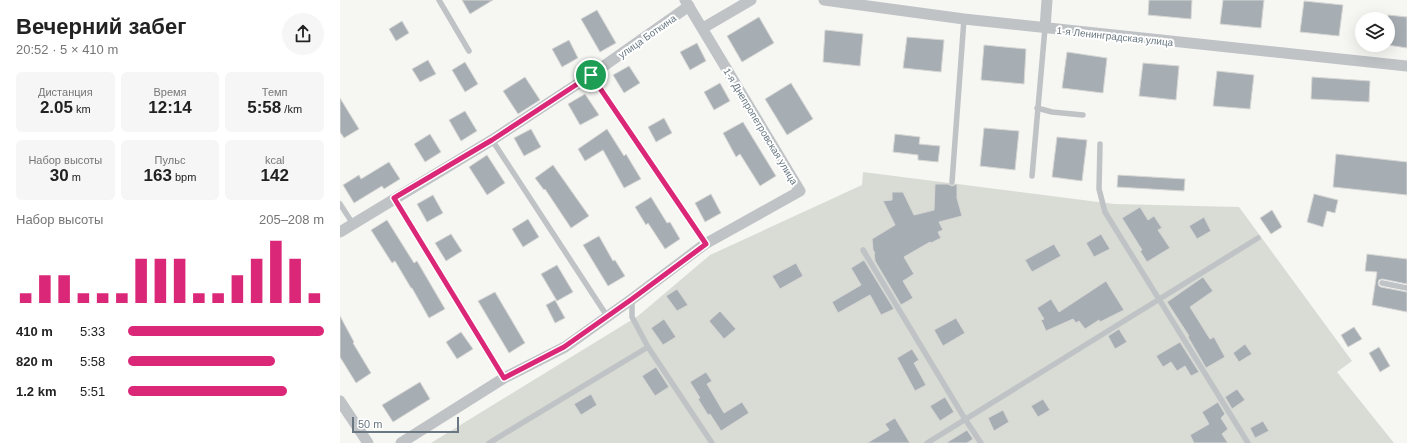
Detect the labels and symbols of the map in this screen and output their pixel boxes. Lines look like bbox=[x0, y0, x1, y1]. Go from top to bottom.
street label: улица Боткина bbox=[616, 12, 679, 60]
street label: 1-я Ленинградская улица bbox=[1056, 25, 1174, 48]
pin bbox=[574, 58, 608, 92]
street label: 1-я Днепропетровская улица bbox=[721, 66, 800, 187]
scale bar bbox=[352, 415, 459, 434]

